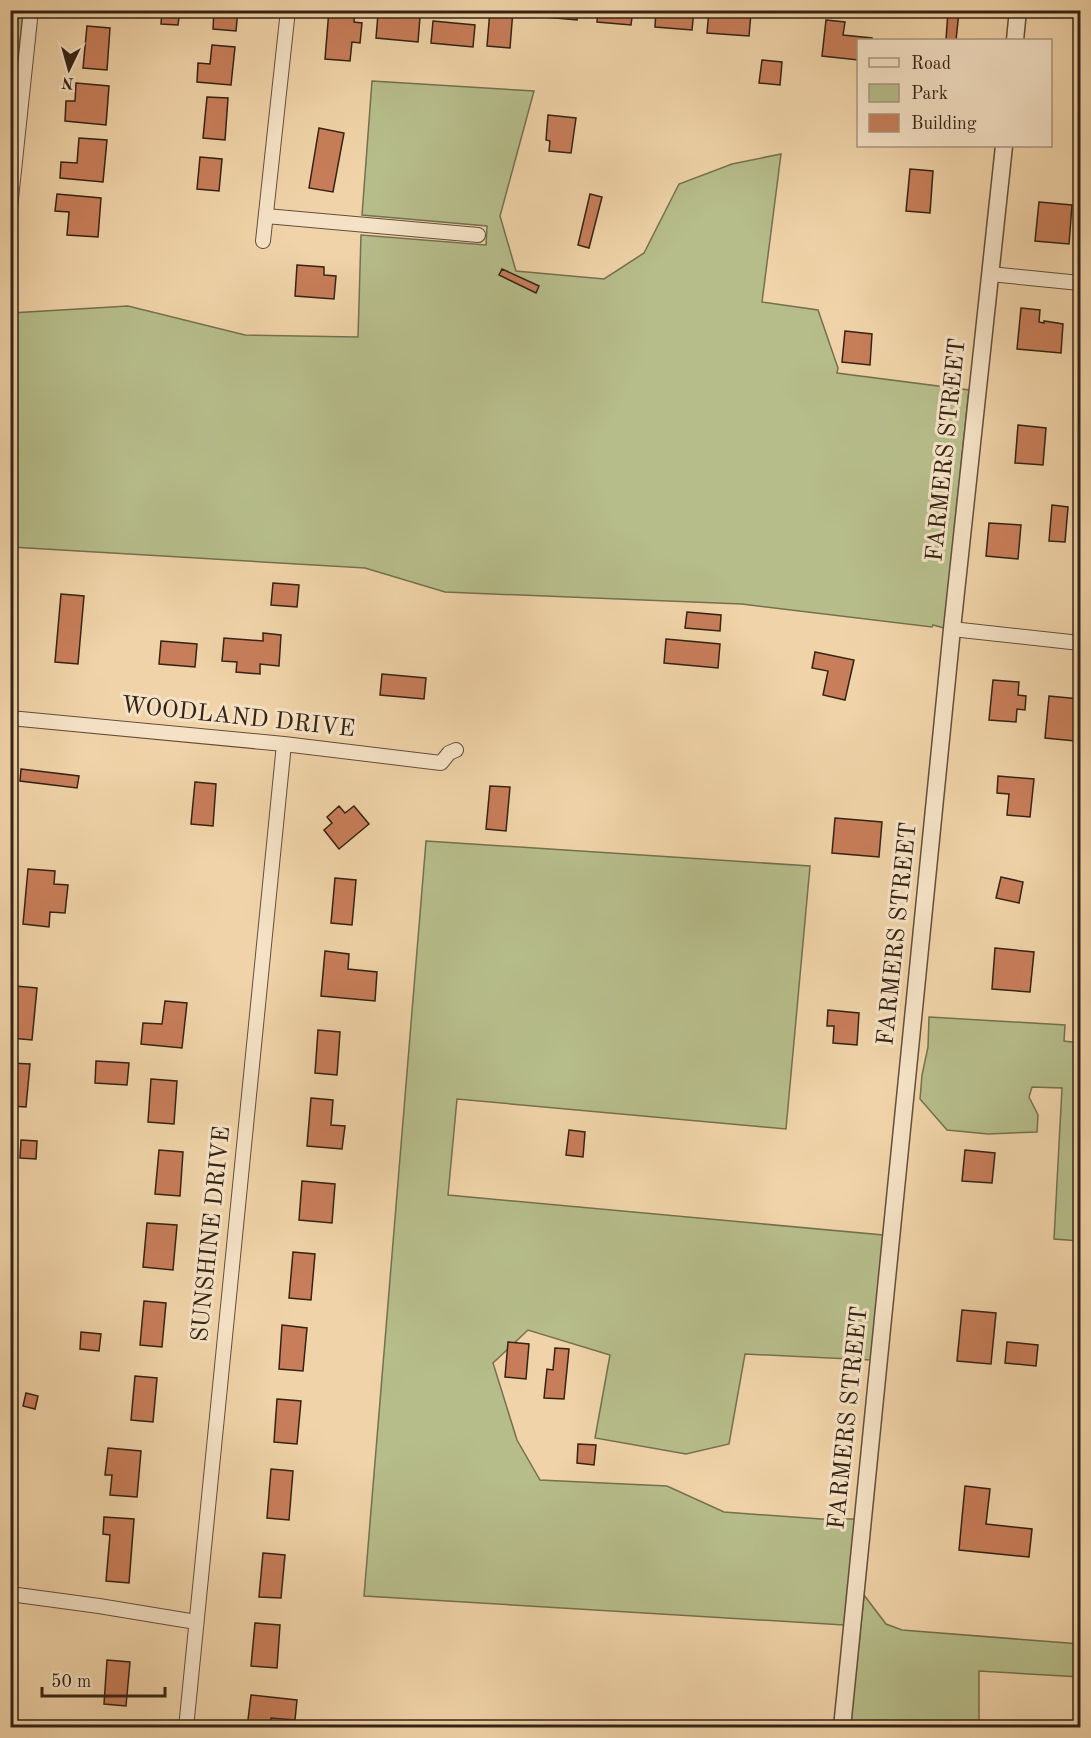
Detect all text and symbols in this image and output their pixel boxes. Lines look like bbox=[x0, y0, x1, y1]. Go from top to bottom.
north arrow bbox=[39, 39, 99, 99]
legend bbox=[857, 39, 1052, 147]
text: Road bbox=[911, 55, 951, 73]
text: N bbox=[60, 73, 75, 90]
text: Park bbox=[911, 85, 948, 103]
text: Building bbox=[911, 115, 977, 133]
street label: FARMERS STREET bbox=[923, 337, 971, 563]
street label: WOODLAND DRIVE bbox=[120, 694, 356, 742]
street label: FARMERS STREET bbox=[874, 821, 922, 1047]
street label: SUNSHINE DRIVE bbox=[189, 1125, 235, 1343]
street label: FARMERS STREET bbox=[825, 1305, 873, 1531]
scale bar bbox=[42, 1660, 165, 1698]
text: 50 m bbox=[51, 1673, 91, 1691]

